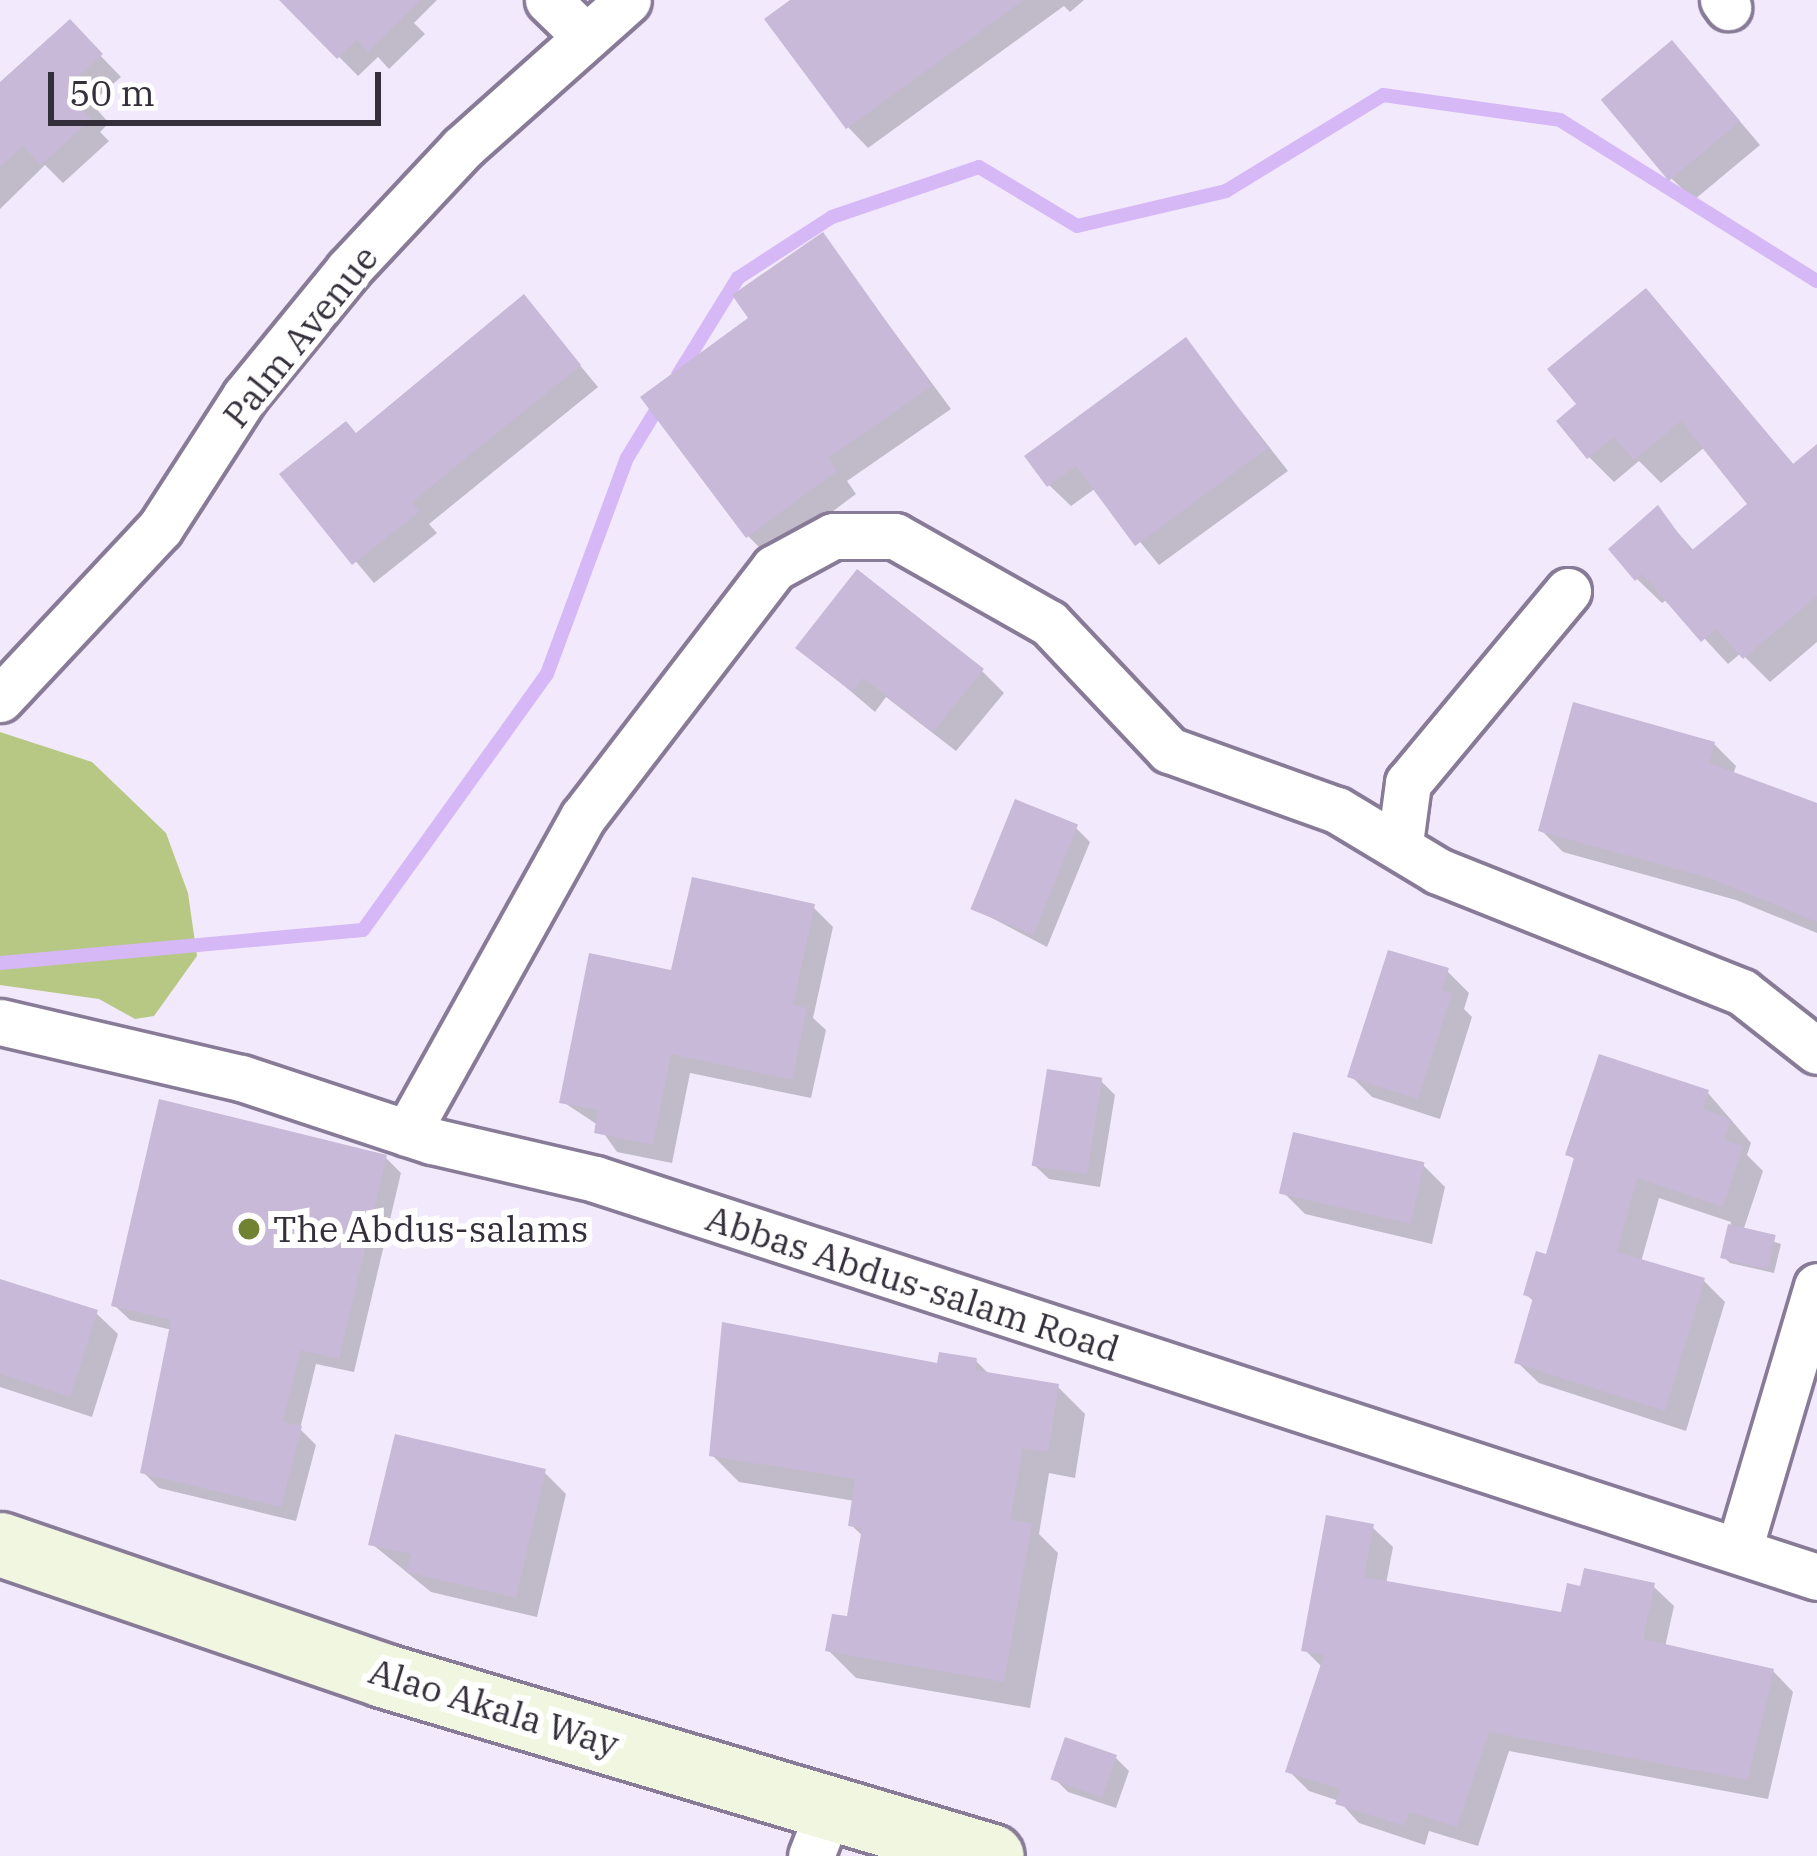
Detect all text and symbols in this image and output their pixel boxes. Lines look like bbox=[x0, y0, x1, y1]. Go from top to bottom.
scale bar bbox=[54, 48, 387, 122]
text: 50 m bbox=[69, 69, 155, 116]
street label: Palm Avenue bbox=[213, 236, 387, 436]
street label: Abbas Abdus-salam Road bbox=[701, 1196, 1125, 1370]
place label: The Abdus-salams bbox=[273, 1207, 588, 1251]
marker: The Abdus-salams bbox=[236, 1216, 262, 1242]
street label: Alao Akala Way bbox=[364, 1649, 624, 1765]

